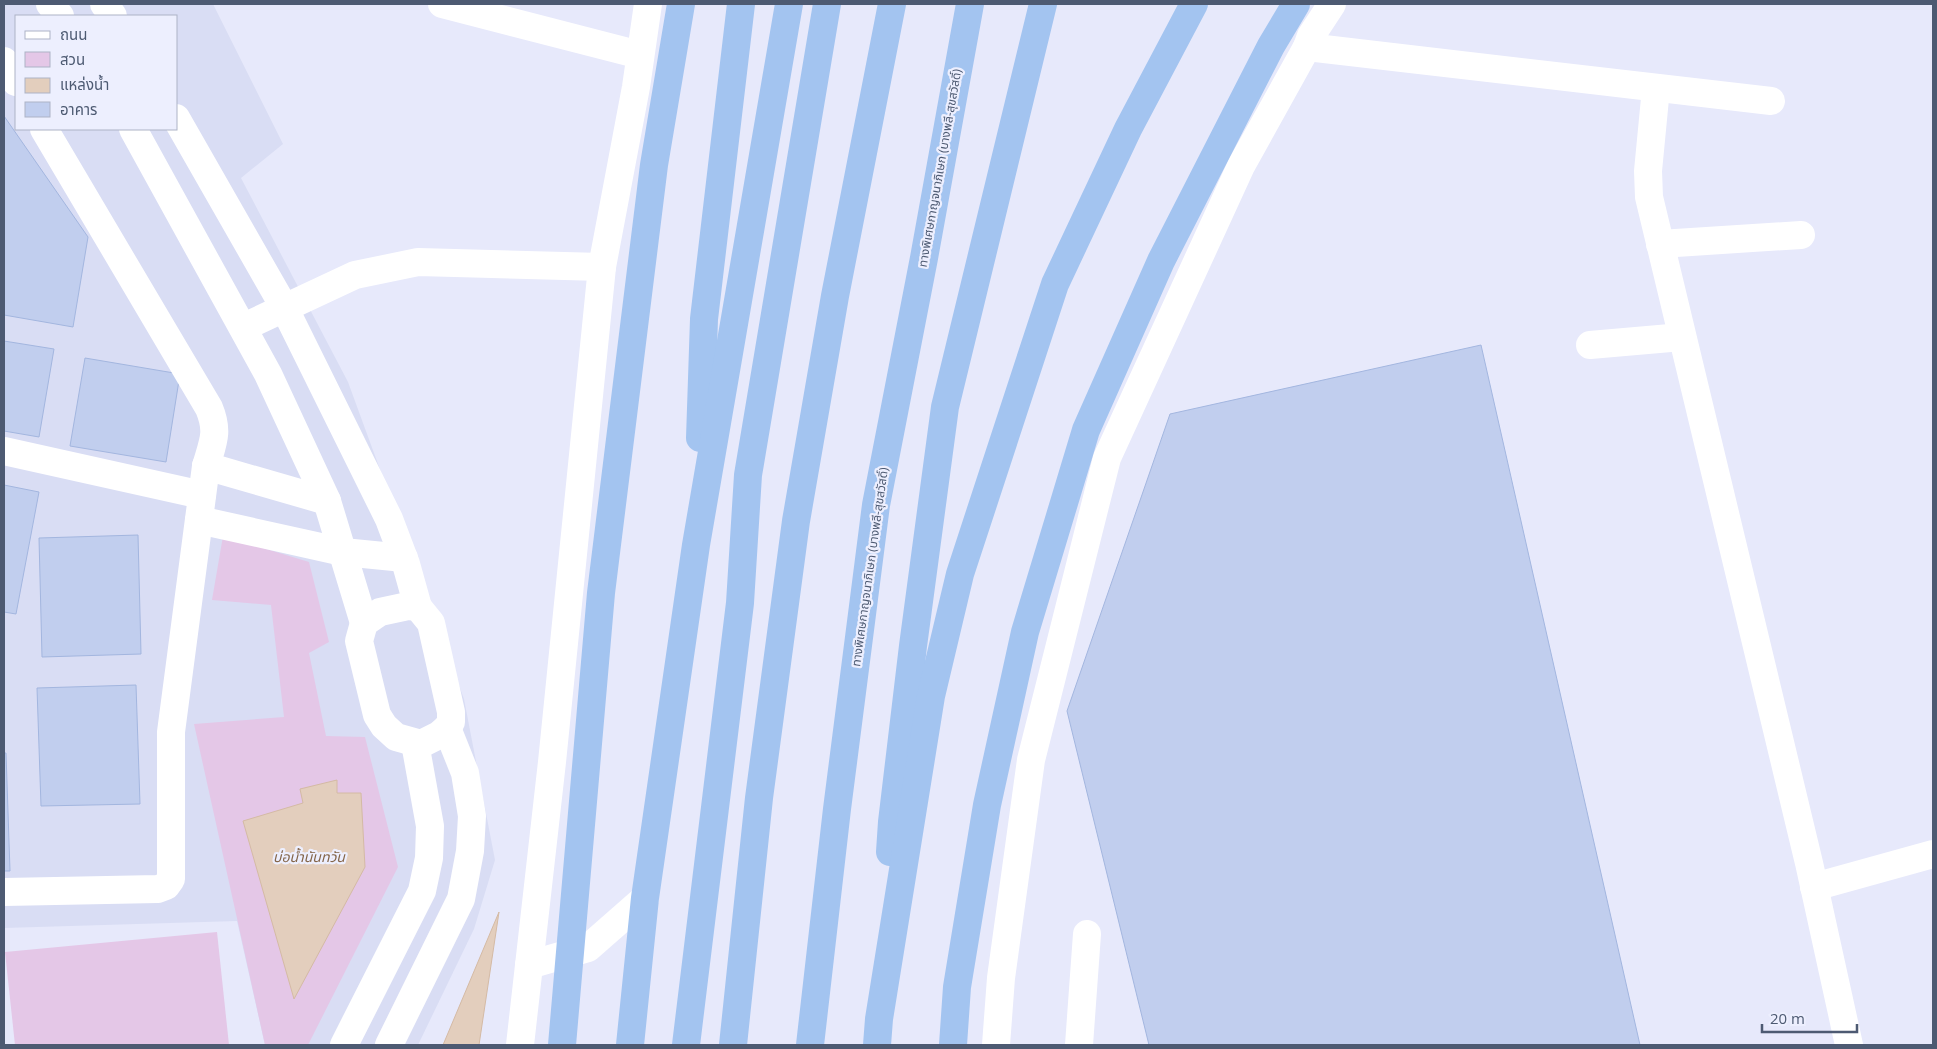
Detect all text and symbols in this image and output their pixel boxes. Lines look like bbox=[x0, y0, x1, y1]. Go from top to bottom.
legend bbox=[15, 15, 178, 130]
text: ถนน bbox=[60, 24, 87, 44]
text: สวน bbox=[60, 49, 85, 69]
street label: ทางพิเศษกาญจนาภิเษก (บางพลี-สุขสวัสดิ์) bbox=[914, 67, 965, 268]
text: แหล่งน้ำ bbox=[60, 74, 109, 94]
text: อาคาร bbox=[60, 99, 97, 119]
street label: ทางพิเศษกาญจนาภิเษก (บางพลี-สุขสวัสดิ์) bbox=[847, 466, 892, 668]
water label: บ่อน้ำนันทวัน bbox=[273, 847, 346, 866]
scale bar bbox=[1762, 1002, 1857, 1034]
text: 20 m bbox=[1770, 1008, 1805, 1028]

